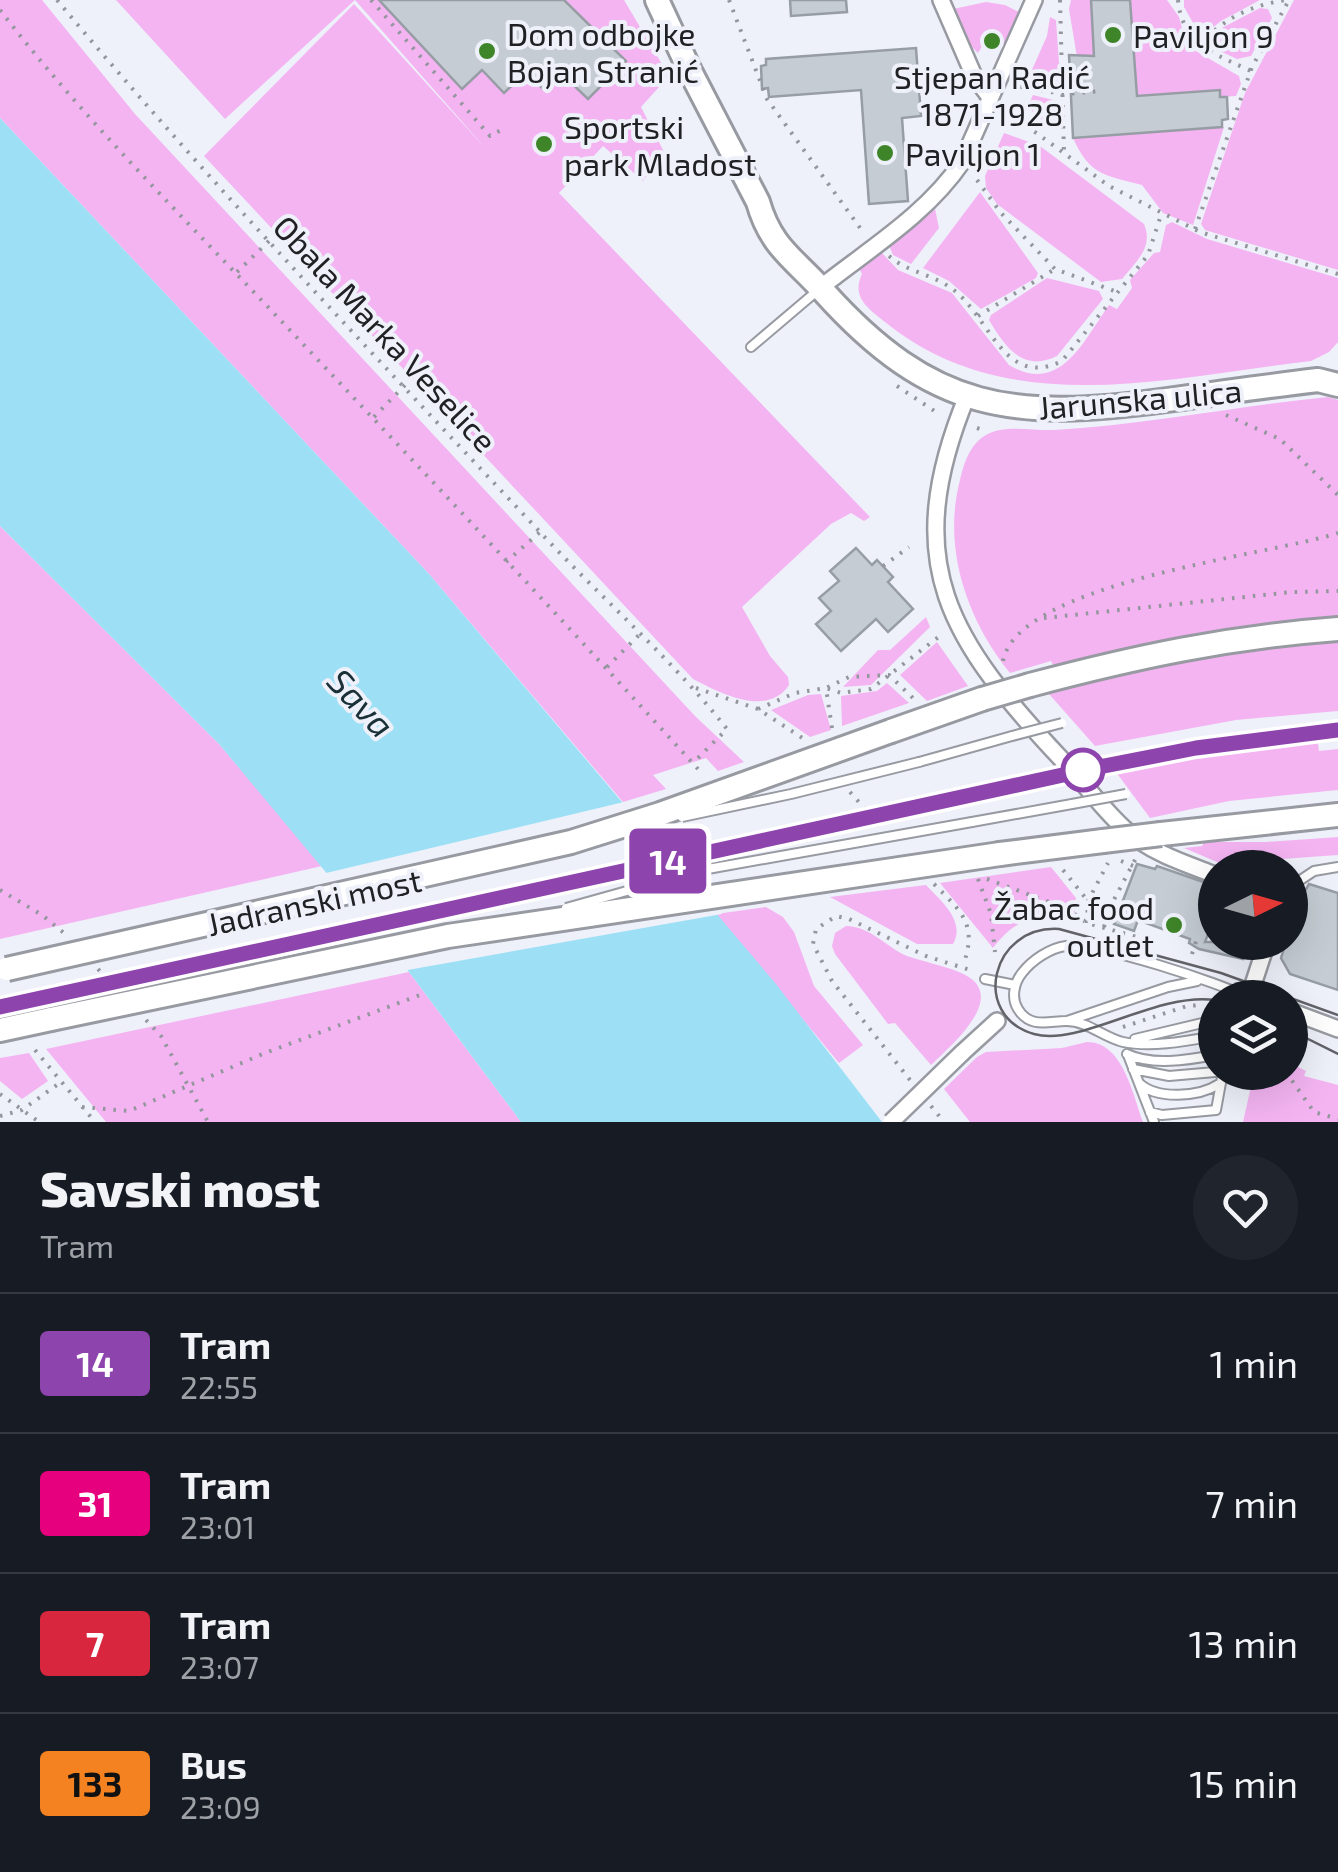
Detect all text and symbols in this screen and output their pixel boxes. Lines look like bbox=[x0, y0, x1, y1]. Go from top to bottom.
place label: Dom odbojke Bojan Stranić bbox=[507, 14, 699, 90]
place label: Paviljon 9 bbox=[1133, 16, 1274, 55]
marker: Paviljon 9 bbox=[1102, 24, 1124, 46]
marker: Stjepan Radić 1871-1928 bbox=[981, 30, 1003, 52]
marker: Dom odbojke Bojan Stranić bbox=[476, 40, 498, 62]
place label: Stjepan Radić 1871-1928 bbox=[894, 57, 1090, 132]
place label: Sportski park Mladost bbox=[564, 107, 756, 182]
marker: Sportski park Mladost bbox=[533, 133, 555, 155]
place label: Paviljon 1 bbox=[905, 134, 1040, 173]
marker: Paviljon 1 bbox=[874, 142, 896, 164]
street label: Obala Marka Veselice bbox=[267, 207, 505, 459]
street label: Jarunska ulica bbox=[1037, 370, 1243, 426]
water label: Sava bbox=[320, 659, 404, 745]
unlabelled marker bbox=[1062, 749, 1104, 791]
line badge: 14 bbox=[623, 828, 713, 894]
text: 14 bbox=[649, 840, 687, 882]
north arrow bbox=[1198, 850, 1308, 960]
map controls bbox=[1198, 850, 1308, 1090]
street label: Jadranski most bbox=[203, 860, 425, 942]
place label: Žabac food outlet bbox=[994, 888, 1154, 963]
marker: Žabac food outlet bbox=[1163, 914, 1185, 936]
button: layers bbox=[1198, 980, 1308, 1090]
button: heart bbox=[1193, 1155, 1298, 1260]
text: Savski most bbox=[40, 1159, 320, 1217]
text: Tram bbox=[40, 1226, 114, 1264]
text: Tram bbox=[180, 1321, 271, 1367]
text: 1 min bbox=[1210, 1340, 1298, 1386]
text: 14 bbox=[76, 1342, 114, 1384]
text: 22:55 bbox=[180, 1367, 258, 1405]
text: Tram bbox=[180, 1461, 271, 1507]
text: 7 min bbox=[1205, 1480, 1298, 1526]
text: 31 bbox=[78, 1482, 112, 1524]
text: 23:01 bbox=[180, 1507, 255, 1545]
text: Tram bbox=[180, 1601, 271, 1647]
text: 13 min bbox=[1188, 1620, 1298, 1666]
text: 7 bbox=[86, 1622, 104, 1664]
text: 23:07 bbox=[180, 1647, 259, 1685]
text: Bus bbox=[180, 1741, 247, 1787]
text: 15 min bbox=[1189, 1760, 1298, 1806]
text: 133 bbox=[68, 1762, 122, 1804]
text: 23:09 bbox=[180, 1787, 261, 1825]

